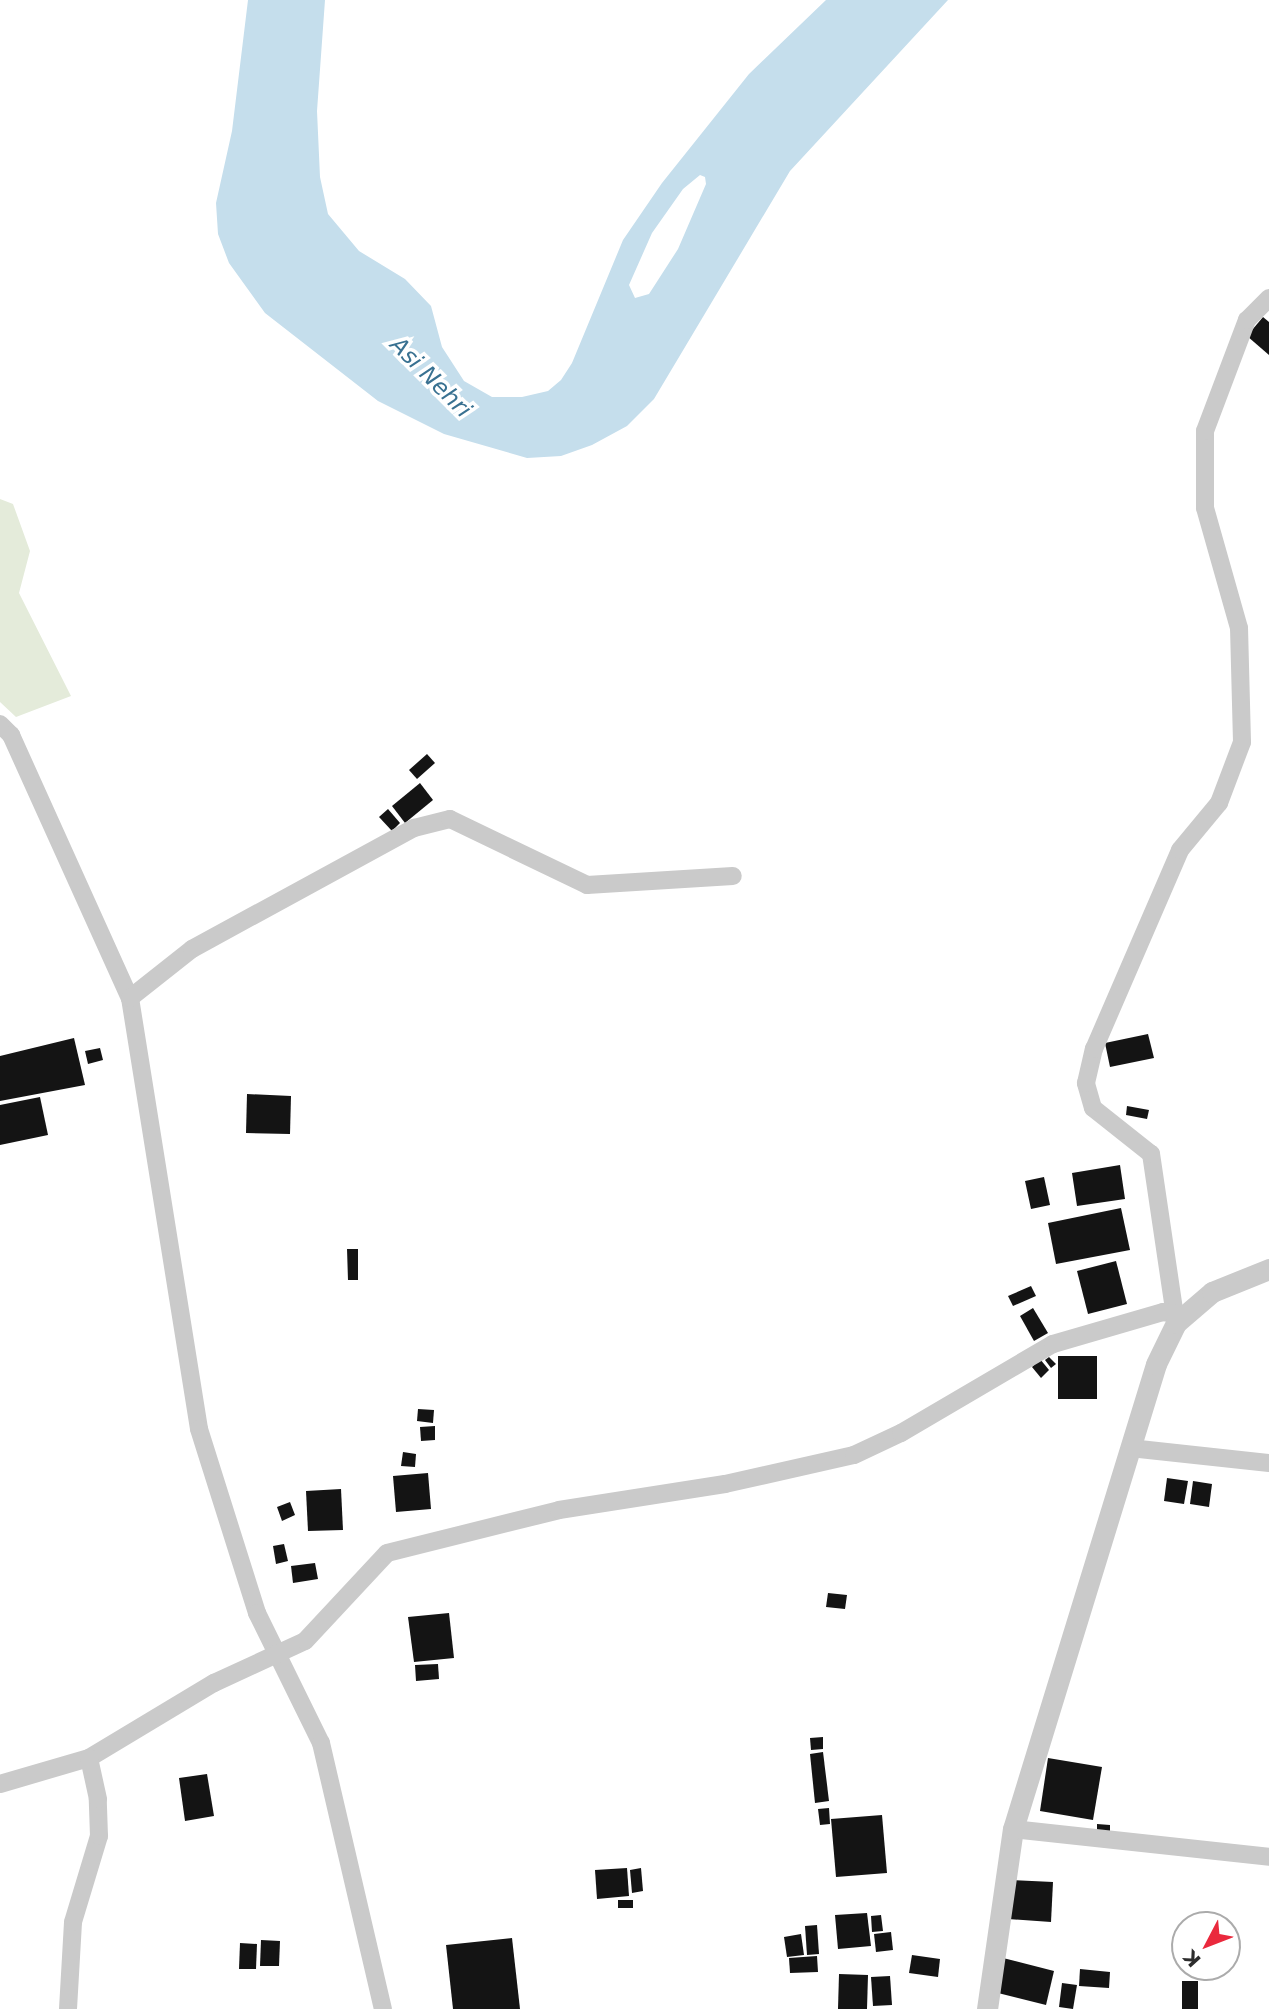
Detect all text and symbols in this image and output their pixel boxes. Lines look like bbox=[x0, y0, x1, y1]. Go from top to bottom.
water label: Asi Nehri bbox=[385, 331, 477, 423]
north arrow bbox=[1171, 1911, 1241, 1981]
text: K bbox=[1179, 1946, 1205, 1972]

